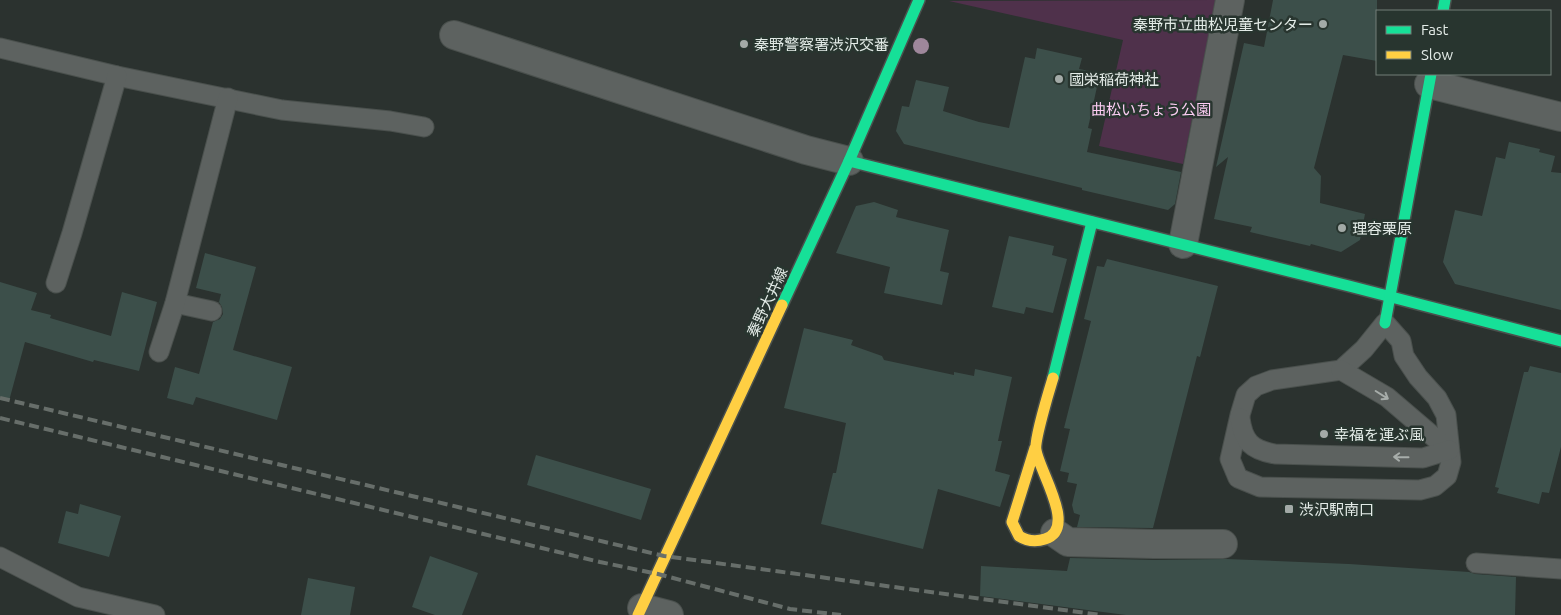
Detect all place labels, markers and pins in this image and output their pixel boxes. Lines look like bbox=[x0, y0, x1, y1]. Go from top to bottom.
place label: 秦野市立曲松児童センター bbox=[1133, 16, 1313, 33]
marker: 秦野市立曲松児童センター bbox=[1317, 18, 1329, 30]
place label: 秦野警察署渋沢交番 bbox=[754, 36, 889, 53]
marker: 秦野警察署渋沢交番 bbox=[738, 38, 750, 50]
place label: 國栄稲荷神社 bbox=[1069, 71, 1159, 88]
marker: 國栄稲荷神社 bbox=[1053, 73, 1065, 85]
place label: 理容栗原 bbox=[1352, 220, 1412, 237]
marker: 理容栗原 bbox=[1336, 222, 1348, 234]
place label: 幸福を運ぶ風 bbox=[1334, 426, 1424, 443]
marker: 幸福を運ぶ風 bbox=[1318, 428, 1330, 440]
place label: 渋沢駅南口 bbox=[1299, 501, 1374, 518]
marker: 渋沢駅南口 bbox=[1283, 503, 1295, 515]

